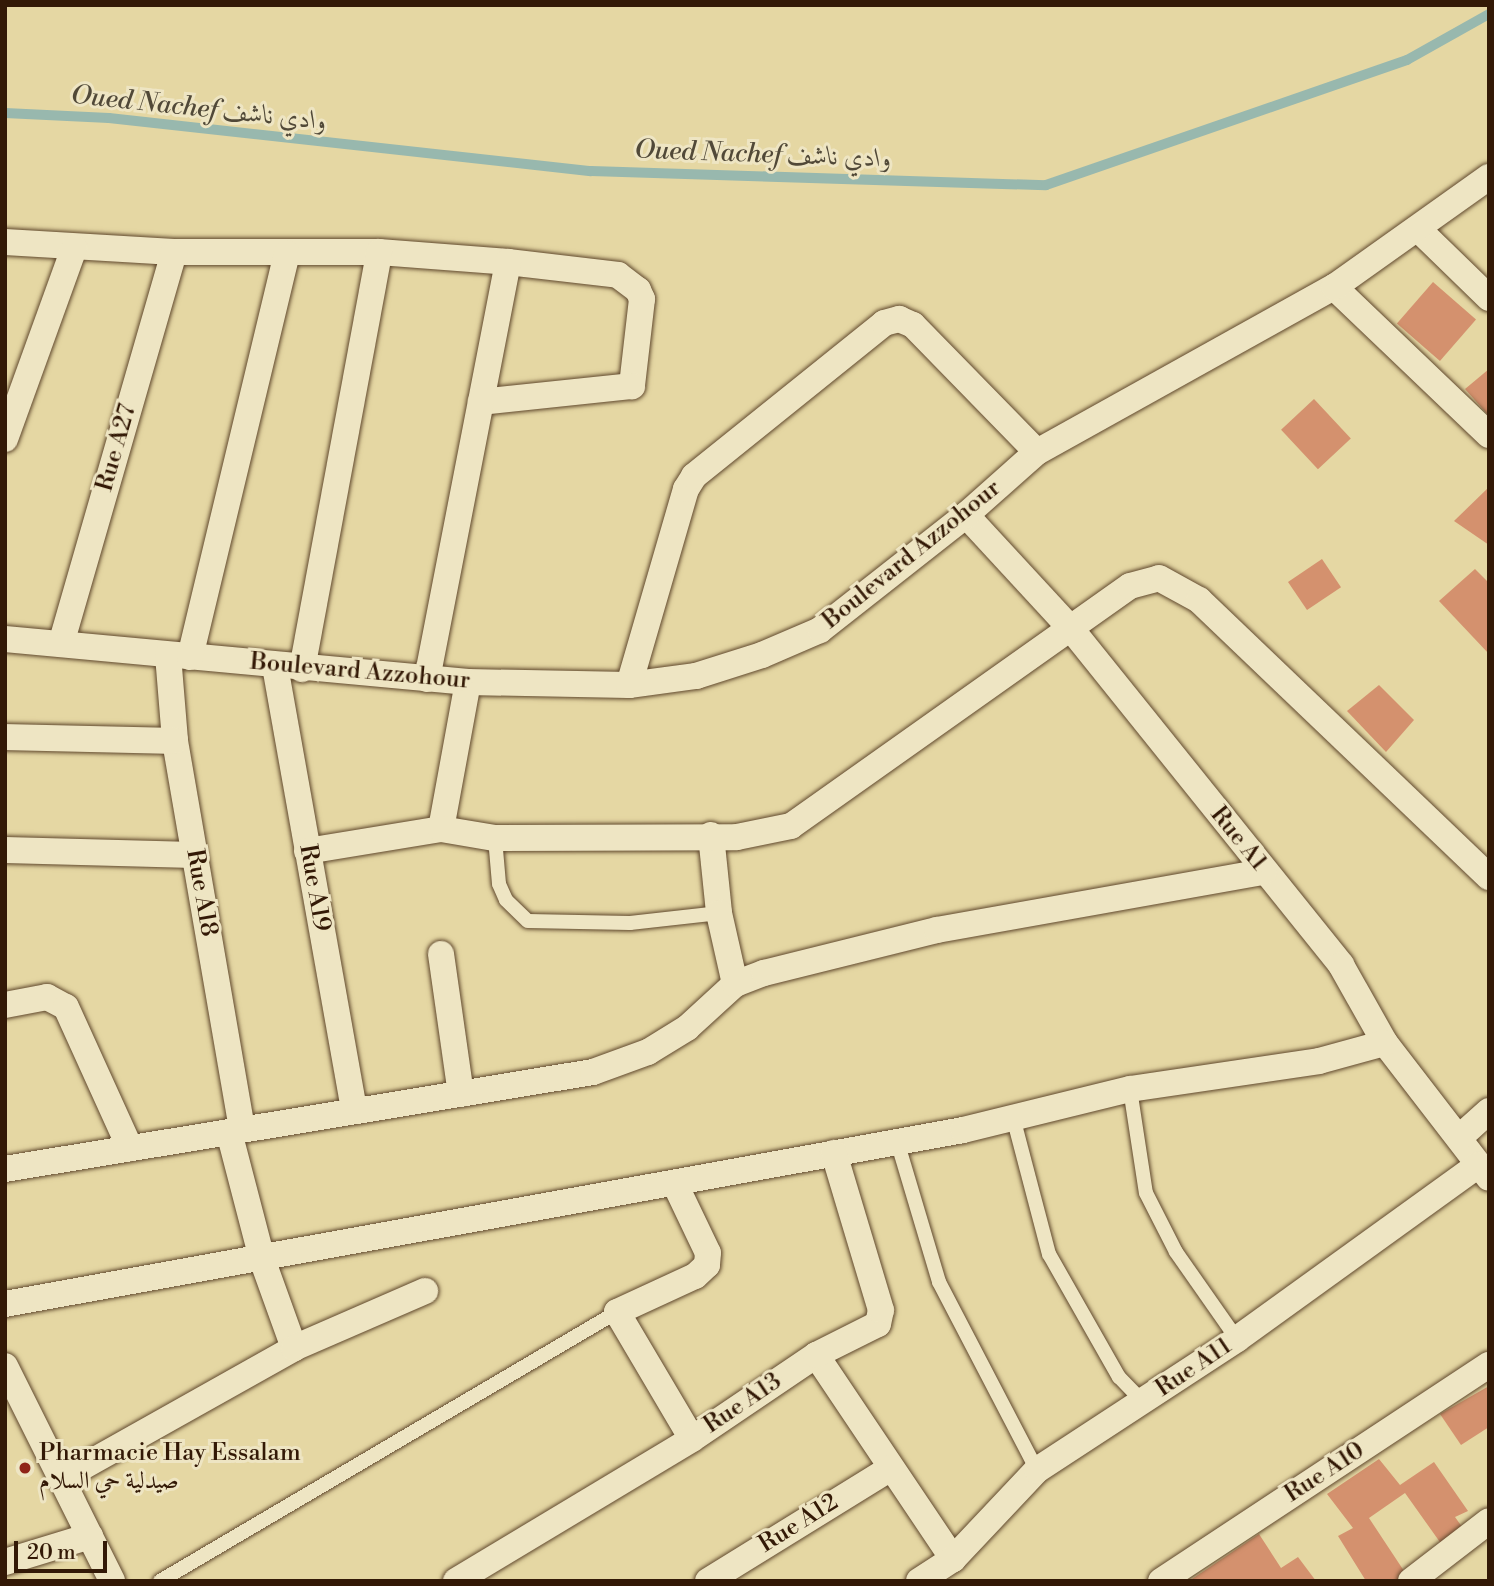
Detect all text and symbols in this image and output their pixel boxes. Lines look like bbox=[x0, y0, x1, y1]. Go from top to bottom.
water label: Oued Nachef وادي ناشف bbox=[69, 80, 329, 138]
water label: Oued Nachef وادي ناشف bbox=[634, 135, 892, 175]
street label: Rue A27 bbox=[91, 401, 143, 495]
street label: Boulevard Azzohour bbox=[817, 474, 1007, 636]
street label: Boulevard Azzohour bbox=[249, 648, 471, 696]
street label: Rue A1 bbox=[1203, 801, 1273, 877]
street label: Rue A19 bbox=[292, 842, 336, 934]
street label: Rue A18 bbox=[179, 847, 223, 939]
street label: Rue A11 bbox=[1151, 1332, 1237, 1404]
street label: Rue A13 bbox=[699, 1368, 787, 1440]
street label: Rue A10 bbox=[1280, 1437, 1370, 1509]
place label: Pharmacie Hay Essalam صيدلية حي السلام bbox=[39, 1440, 301, 1496]
marker: Pharmacie Hay Essalam صيدلية حي السلام bbox=[17, 1460, 33, 1476]
street label: Rue A12 bbox=[754, 1488, 844, 1560]
scale bar bbox=[18, 1526, 110, 1570]
text: 20 m bbox=[27, 1540, 76, 1566]

